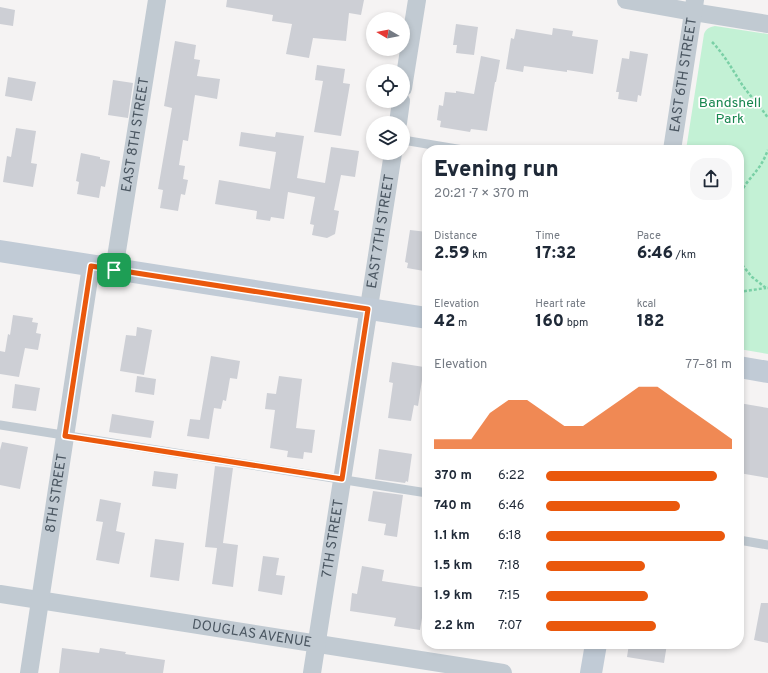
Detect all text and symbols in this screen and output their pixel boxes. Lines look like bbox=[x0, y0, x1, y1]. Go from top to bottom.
north arrow bbox=[366, 12, 410, 56]
map controls bbox=[366, 12, 410, 160]
street label: EAST 6TH STREET bbox=[666, 16, 701, 134]
button: locate bbox=[366, 64, 410, 108]
street label: EAST 8TH STREET bbox=[118, 76, 153, 194]
park label: Bandshell Park bbox=[699, 95, 761, 128]
button: layers bbox=[366, 116, 410, 160]
text: Evening run bbox=[434, 157, 559, 184]
button: share bbox=[690, 158, 732, 200]
street label: EAST 7TH STREET bbox=[364, 173, 398, 290]
text: 20:21 · 7 × 370 m bbox=[434, 186, 529, 202]
text: Distance bbox=[434, 229, 477, 243]
text: Time bbox=[535, 229, 560, 243]
text: Pace bbox=[637, 229, 661, 243]
text: 2.59 bbox=[434, 243, 470, 265]
text: 17:32 bbox=[535, 243, 576, 265]
text: 6:46 bbox=[637, 243, 673, 265]
text: km bbox=[470, 248, 487, 262]
text: /km bbox=[673, 248, 696, 262]
pin bbox=[97, 253, 131, 287]
icon: arrive bbox=[103, 259, 125, 281]
text: Elevation bbox=[434, 297, 479, 311]
text: Heart rate bbox=[535, 297, 586, 311]
text: kcal bbox=[637, 297, 656, 311]
text: 42 bbox=[434, 311, 455, 333]
text: 160 bbox=[535, 311, 564, 333]
text: 182 bbox=[637, 311, 664, 333]
text: m bbox=[455, 316, 467, 330]
text: bpm bbox=[564, 316, 588, 330]
text: Elevation bbox=[434, 357, 487, 373]
text: 77–81 m bbox=[685, 357, 732, 373]
street label: 8TH STREET bbox=[42, 452, 71, 534]
text: 370 m bbox=[434, 468, 472, 484]
text: 6:22 bbox=[498, 468, 525, 484]
street label: 7TH STREET bbox=[318, 498, 347, 579]
text: 740 m bbox=[434, 498, 471, 514]
text: 6:46 bbox=[498, 498, 525, 514]
text: 1.1 km bbox=[434, 528, 470, 544]
text: 6:18 bbox=[498, 528, 521, 544]
text: 1.5 km bbox=[434, 558, 472, 574]
text: 7:18 bbox=[498, 558, 520, 574]
text: 1.9 km bbox=[434, 588, 472, 604]
text: 7:15 bbox=[498, 588, 520, 604]
street label: DOUGLAS AVENUE bbox=[191, 616, 313, 651]
text: 2.2 km bbox=[434, 618, 475, 634]
text: 7:07 bbox=[498, 618, 522, 634]

